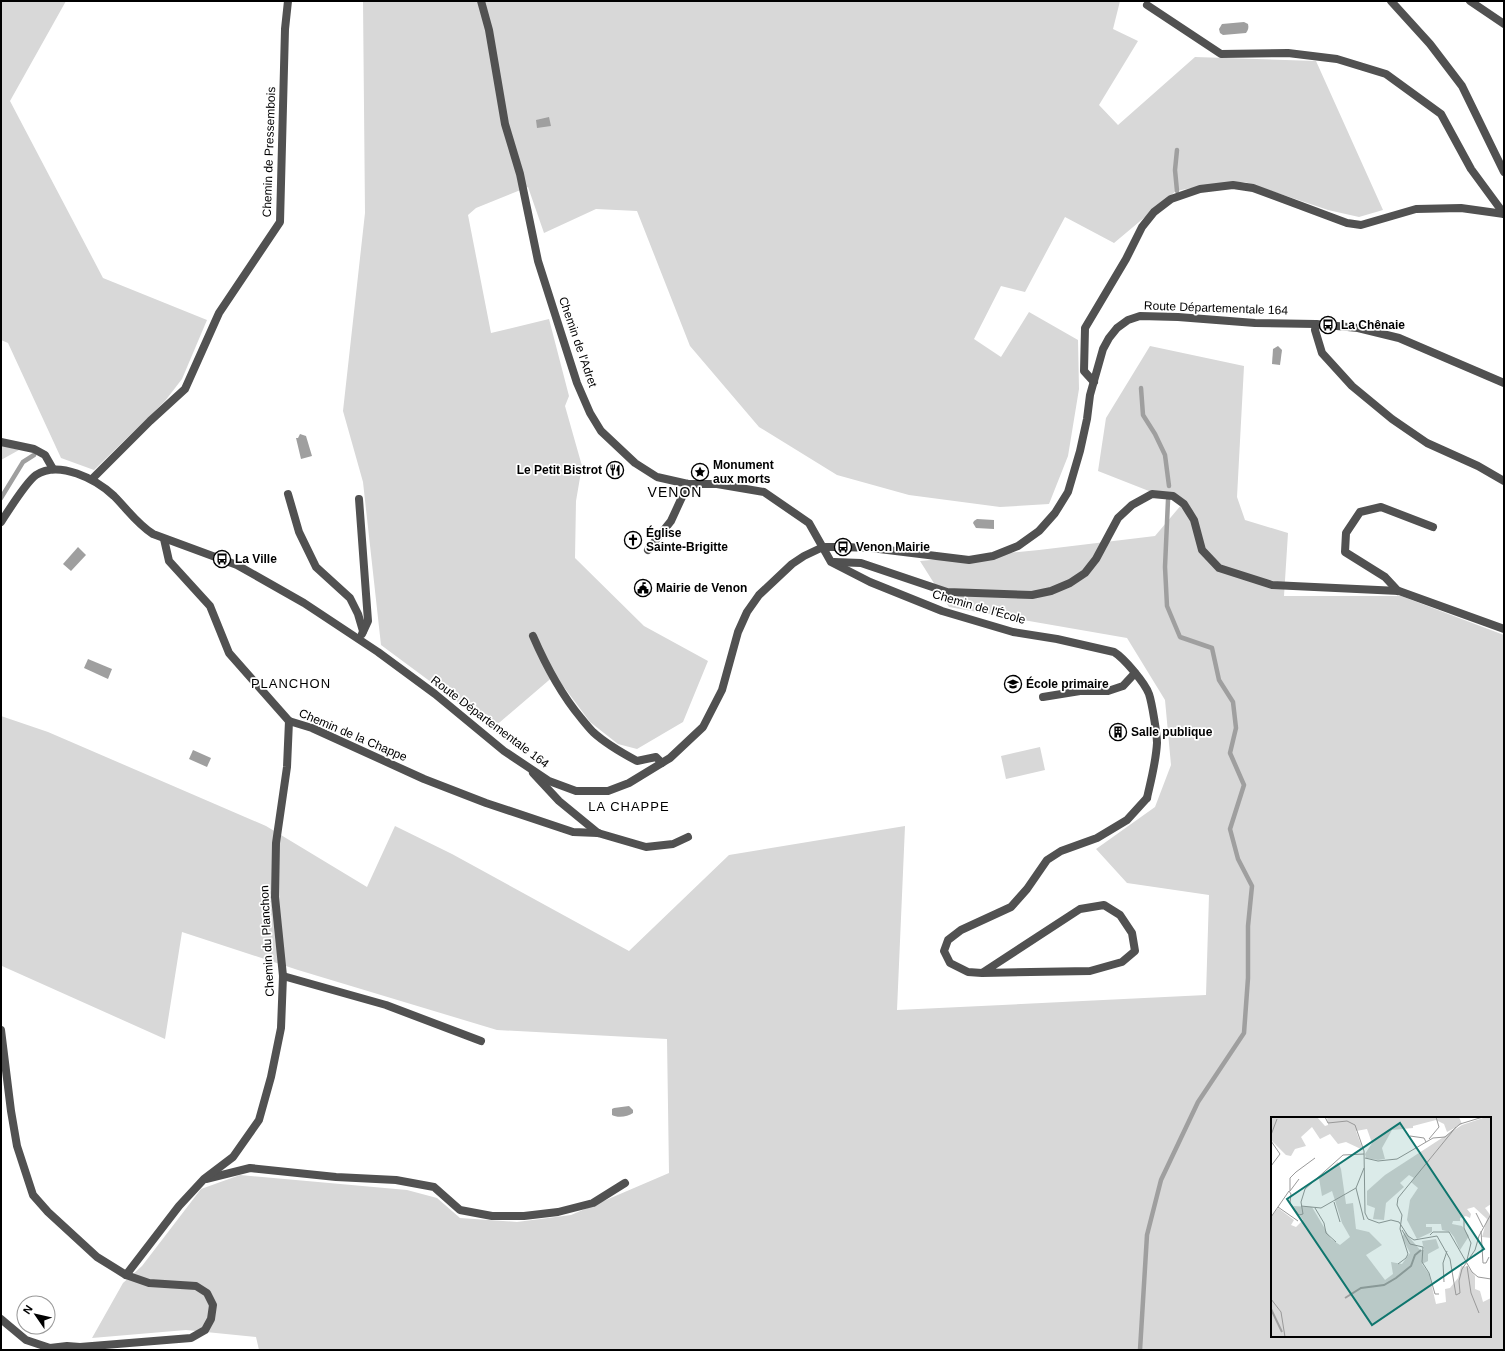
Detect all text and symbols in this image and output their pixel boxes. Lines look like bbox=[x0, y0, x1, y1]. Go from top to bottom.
street label: Chemin de Pressembois bbox=[260, 86, 278, 218]
street label: Chemin de l'Adret bbox=[556, 295, 600, 390]
street label: Route Départementale 164 bbox=[1144, 298, 1289, 318]
bus stop icon: La Chênaie bbox=[1318, 315, 1338, 335]
place label: La Chênaie bbox=[1341, 318, 1405, 332]
place label: Monument aux morts bbox=[713, 458, 774, 486]
restaurant icon: Le Petit Bistrot bbox=[605, 460, 625, 480]
place icon: Monument aux morts bbox=[690, 462, 710, 482]
place label: Le Petit Bistrot bbox=[517, 463, 602, 477]
district label: VENON bbox=[648, 484, 702, 500]
place label: Église Sainte-Brigitte bbox=[646, 525, 728, 554]
church icon: Église Sainte-Brigitte bbox=[623, 530, 643, 550]
bus stop icon: Venon Mairie bbox=[833, 537, 853, 557]
place label: Venon Mairie bbox=[856, 540, 930, 554]
bus stop icon: La Ville bbox=[212, 549, 232, 569]
place label: La Ville bbox=[235, 552, 277, 566]
public building icon: Mairie de Venon bbox=[633, 578, 653, 598]
place label: Mairie de Venon bbox=[656, 581, 747, 595]
street label: Chemin de l'École bbox=[931, 586, 1028, 627]
street label: Route Départementale 164 bbox=[428, 673, 552, 771]
school or university icon: École primaire bbox=[1003, 674, 1023, 694]
district label: PLANCHON bbox=[251, 676, 331, 691]
place label: École primaire bbox=[1026, 676, 1109, 691]
street label: Chemin de la Chappe bbox=[297, 706, 409, 764]
building icon: Salle publique bbox=[1108, 722, 1128, 742]
place label: Salle publique bbox=[1131, 725, 1213, 739]
district label: LA CHAPPE bbox=[588, 799, 670, 814]
street label: Chemin du Planchon bbox=[257, 885, 277, 997]
inset map bbox=[1271, 1117, 1491, 1337]
north arrow bbox=[16, 1295, 56, 1335]
text: N bbox=[21, 1303, 35, 1316]

